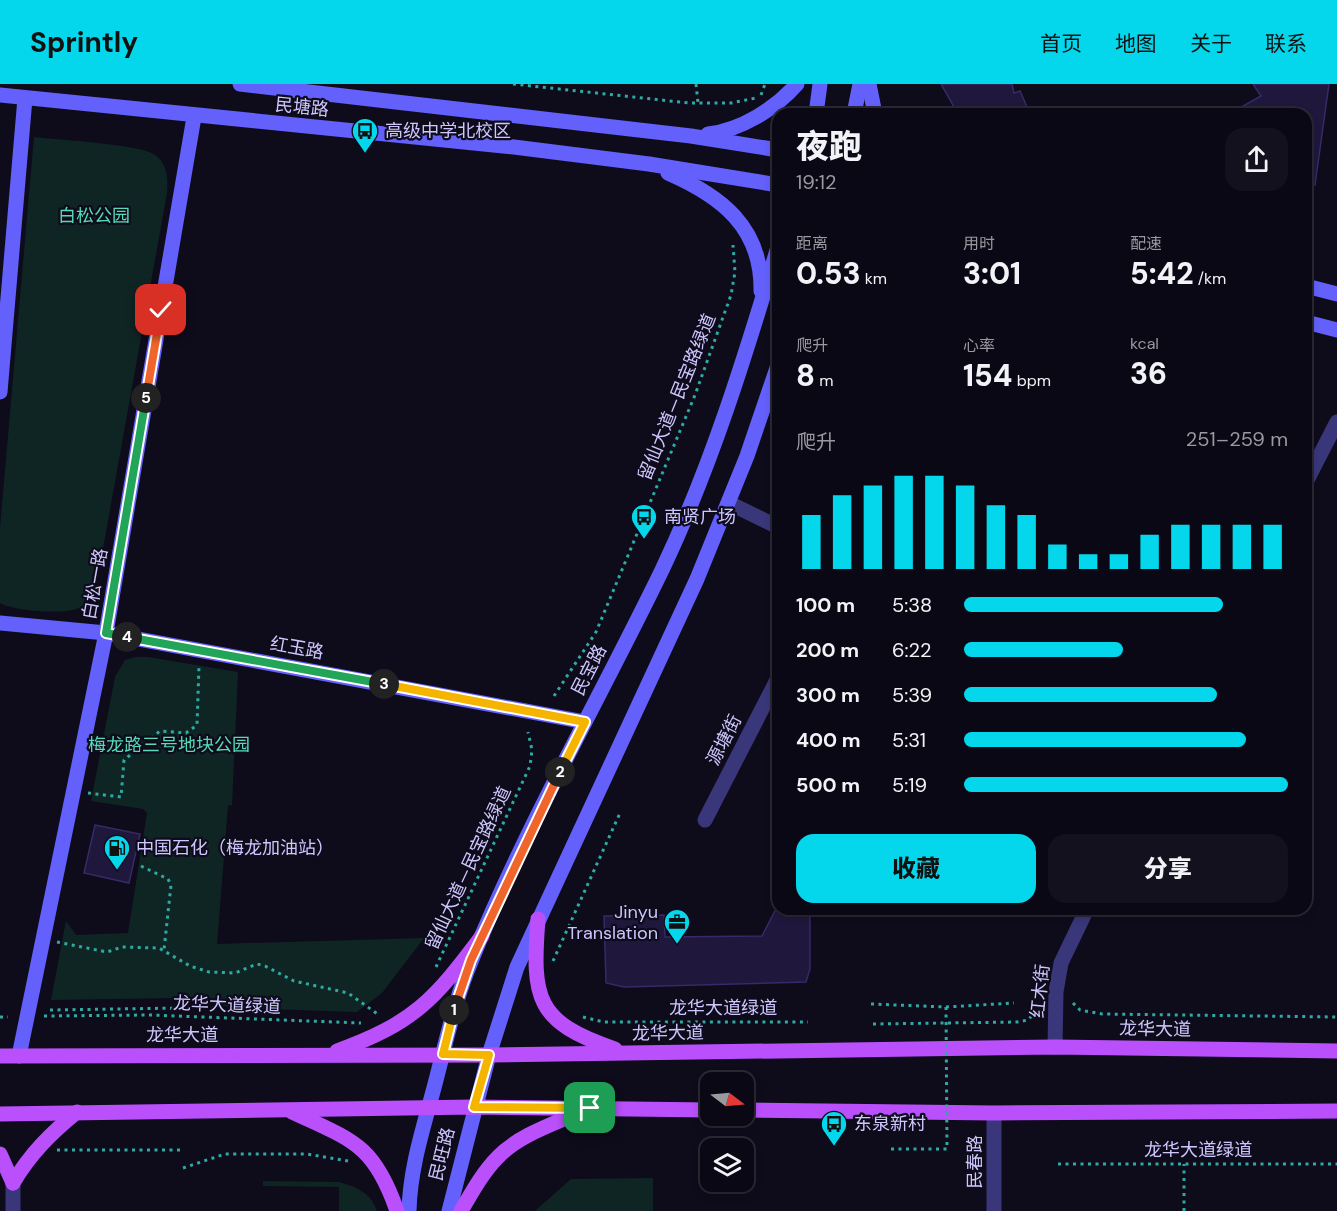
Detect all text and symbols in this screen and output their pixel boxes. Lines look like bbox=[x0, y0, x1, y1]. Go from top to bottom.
text: Sprintly bbox=[30, 24, 138, 61]
text: 首页 bbox=[1040, 30, 1082, 58]
text: 地图 bbox=[1115, 30, 1157, 58]
text: 关于 bbox=[1190, 30, 1232, 58]
text: 联系 bbox=[1265, 30, 1307, 58]
street label: 民塘路 bbox=[274, 92, 330, 122]
bus stop icon: 高级中学北校区 bbox=[350, 116, 380, 154]
place label: 高级中学北校区 bbox=[385, 119, 511, 143]
text: 夜跑 bbox=[796, 125, 862, 168]
button: share bbox=[1225, 128, 1288, 191]
text: 19:12 bbox=[796, 169, 837, 195]
park label: 白松公园 bbox=[58, 204, 130, 228]
text: 距离 bbox=[796, 233, 828, 254]
text: 用时 bbox=[963, 233, 995, 254]
text: 配速 bbox=[1130, 233, 1162, 254]
text: 0.53 bbox=[796, 254, 861, 293]
text: 3:01 bbox=[963, 254, 1021, 293]
text: 5:42 bbox=[1130, 254, 1193, 293]
text: km bbox=[861, 268, 887, 289]
text: /km bbox=[1193, 268, 1226, 289]
pin bbox=[135, 284, 186, 335]
icon: check bbox=[144, 293, 177, 326]
street label: 留仙大道—民宝路绿道 bbox=[633, 310, 721, 484]
text: kcal bbox=[1130, 333, 1159, 354]
text: 爬升 bbox=[796, 335, 828, 356]
text: 心率 bbox=[963, 335, 995, 356]
text: 36 bbox=[1130, 354, 1167, 393]
text: 8 bbox=[796, 356, 815, 395]
text: 154 bbox=[963, 356, 1012, 395]
text: m bbox=[815, 370, 834, 391]
text: bpm bbox=[1012, 370, 1051, 391]
pin: 5 bbox=[131, 383, 161, 413]
text: 5 bbox=[141, 387, 151, 408]
text: 251–259 m bbox=[1186, 426, 1288, 452]
text: 爬升 bbox=[796, 429, 836, 455]
bus stop icon: 南贤广场 bbox=[629, 502, 659, 540]
place label: 南贤广场 bbox=[664, 505, 736, 529]
street label: 白松一路 bbox=[77, 546, 113, 622]
text: 100 m bbox=[796, 592, 855, 618]
text: 5:38 bbox=[892, 592, 932, 618]
pin: 4 bbox=[112, 622, 142, 652]
text: 4 bbox=[122, 626, 132, 647]
street label: 红玉路 bbox=[268, 631, 326, 665]
text: 200 m bbox=[796, 637, 859, 663]
text: 6:22 bbox=[892, 637, 932, 663]
street label: 民宝路 bbox=[566, 640, 612, 700]
pin: 3 bbox=[369, 669, 399, 699]
text: 3 bbox=[379, 673, 389, 694]
text: 300 m bbox=[796, 682, 860, 708]
text: 5:39 bbox=[892, 682, 932, 708]
street label: 源塘街 bbox=[701, 710, 747, 770]
text: 400 m bbox=[796, 727, 861, 753]
text: 5:31 bbox=[892, 727, 926, 753]
park label: 梅龙路三号地块公园 bbox=[88, 733, 250, 757]
pin: 2 bbox=[545, 757, 575, 787]
text: 2 bbox=[555, 761, 565, 782]
text: 500 m bbox=[796, 772, 860, 798]
text: 5:19 bbox=[892, 772, 927, 798]
street label: 留仙大道—民宝路绿道 bbox=[420, 782, 516, 954]
fuel station icon: 中国石化（梅龙加油站） bbox=[102, 833, 132, 871]
button: 收藏 bbox=[796, 834, 1036, 903]
button: 分享 bbox=[1048, 834, 1288, 903]
place label: 中国石化（梅龙加油站） bbox=[136, 836, 334, 860]
place label: Jinyu Translation bbox=[567, 900, 658, 945]
office icon: Jinyu Translation bbox=[662, 907, 692, 945]
street label: 红木街 bbox=[1025, 963, 1055, 1019]
street label: 龙华大道绿道 bbox=[173, 991, 281, 1019]
pin: 1 bbox=[439, 995, 469, 1025]
street label: 龙华大道绿道 bbox=[669, 996, 777, 1020]
text: 1 bbox=[451, 999, 457, 1020]
street label: 龙华大道 bbox=[1119, 1016, 1191, 1042]
street label: 龙华大道 bbox=[632, 1020, 704, 1046]
street label: 龙华大道 bbox=[146, 1023, 218, 1047]
north arrow bbox=[700, 1072, 754, 1126]
map controls bbox=[700, 1072, 754, 1192]
pin bbox=[564, 1082, 615, 1133]
icon: arrive bbox=[573, 1091, 606, 1124]
bus stop icon: 东泉新村 bbox=[819, 1109, 849, 1147]
place label: 东泉新村 bbox=[854, 1112, 926, 1136]
street label: 民旺路 bbox=[424, 1125, 460, 1183]
street label: 民春路 bbox=[963, 1135, 987, 1189]
button: layers bbox=[700, 1138, 754, 1192]
street label: 龙华大道绿道 bbox=[1144, 1138, 1252, 1162]

